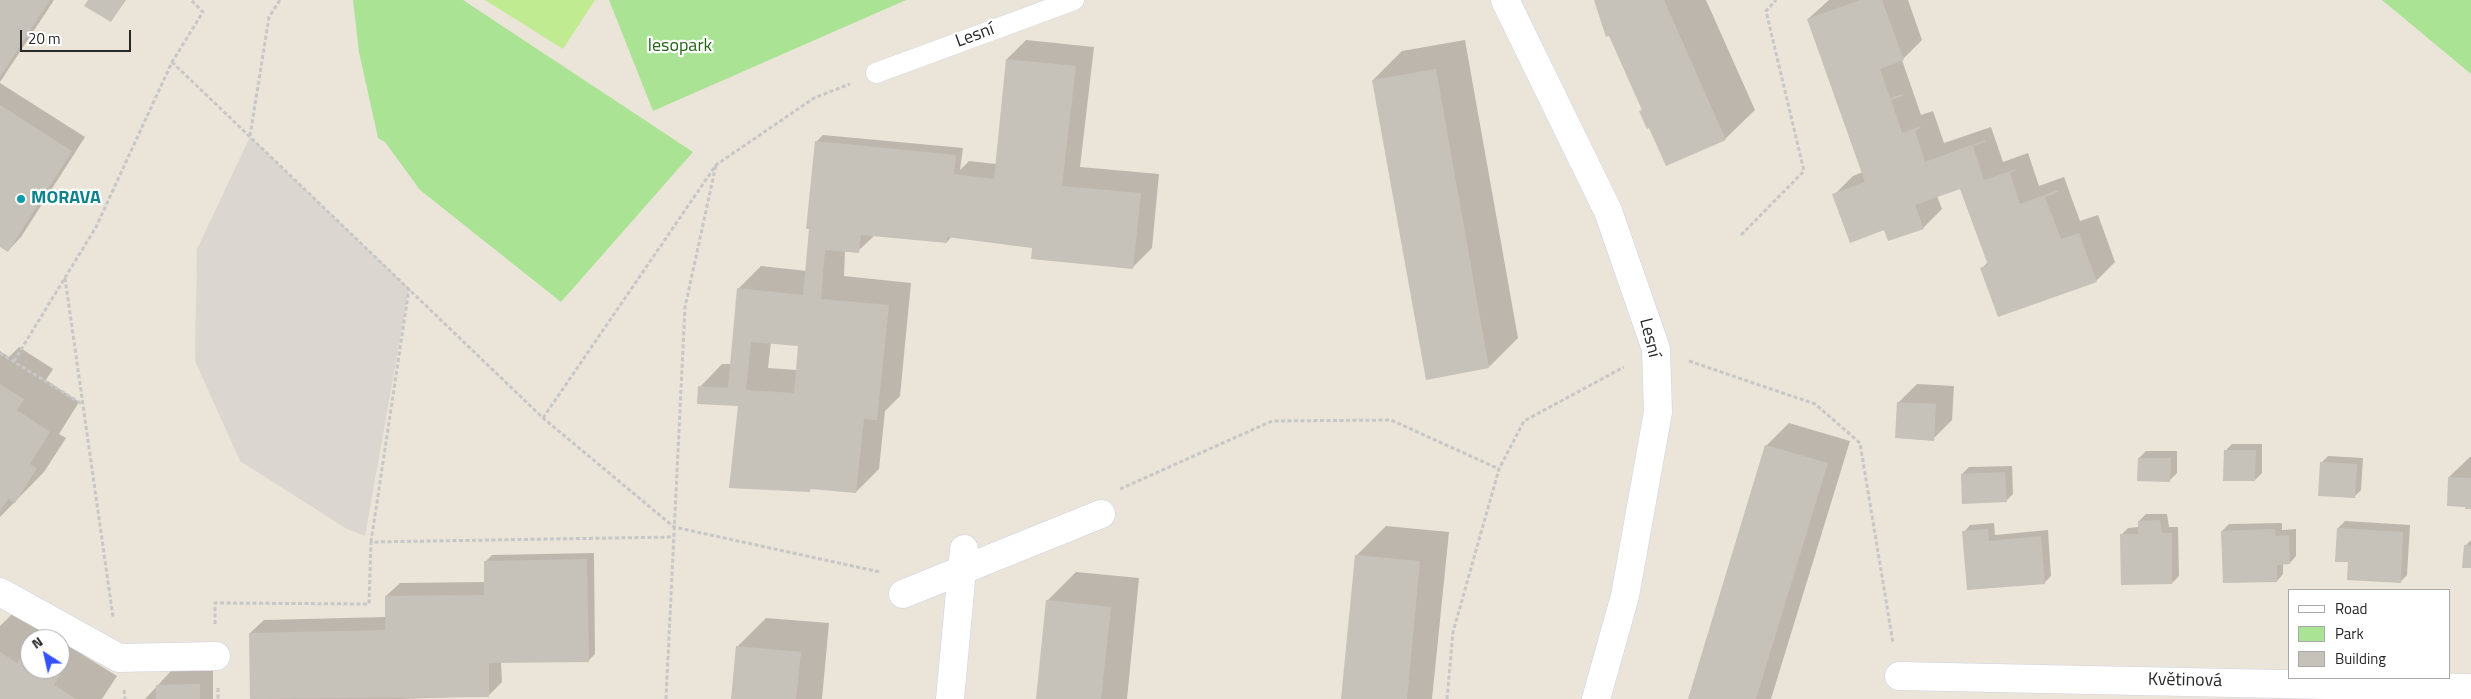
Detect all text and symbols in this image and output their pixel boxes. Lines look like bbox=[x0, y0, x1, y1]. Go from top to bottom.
street label: Lesní bbox=[953, 19, 997, 53]
scale bar bbox=[22, 20, 134, 52]
text: 20 m bbox=[28, 27, 61, 50]
park label: lesopark bbox=[648, 36, 712, 58]
place label: MORAVA bbox=[31, 188, 101, 210]
marker: MORAVA bbox=[15, 193, 27, 205]
street label: Lesní bbox=[1634, 316, 1664, 360]
legend bbox=[2288, 589, 2451, 679]
text: Road bbox=[2335, 597, 2367, 620]
text: Park bbox=[2335, 622, 2364, 645]
north arrow bbox=[20, 629, 70, 679]
text: N bbox=[27, 631, 47, 654]
text: Building bbox=[2335, 647, 2386, 670]
street label: Květinová bbox=[2148, 670, 2222, 692]

